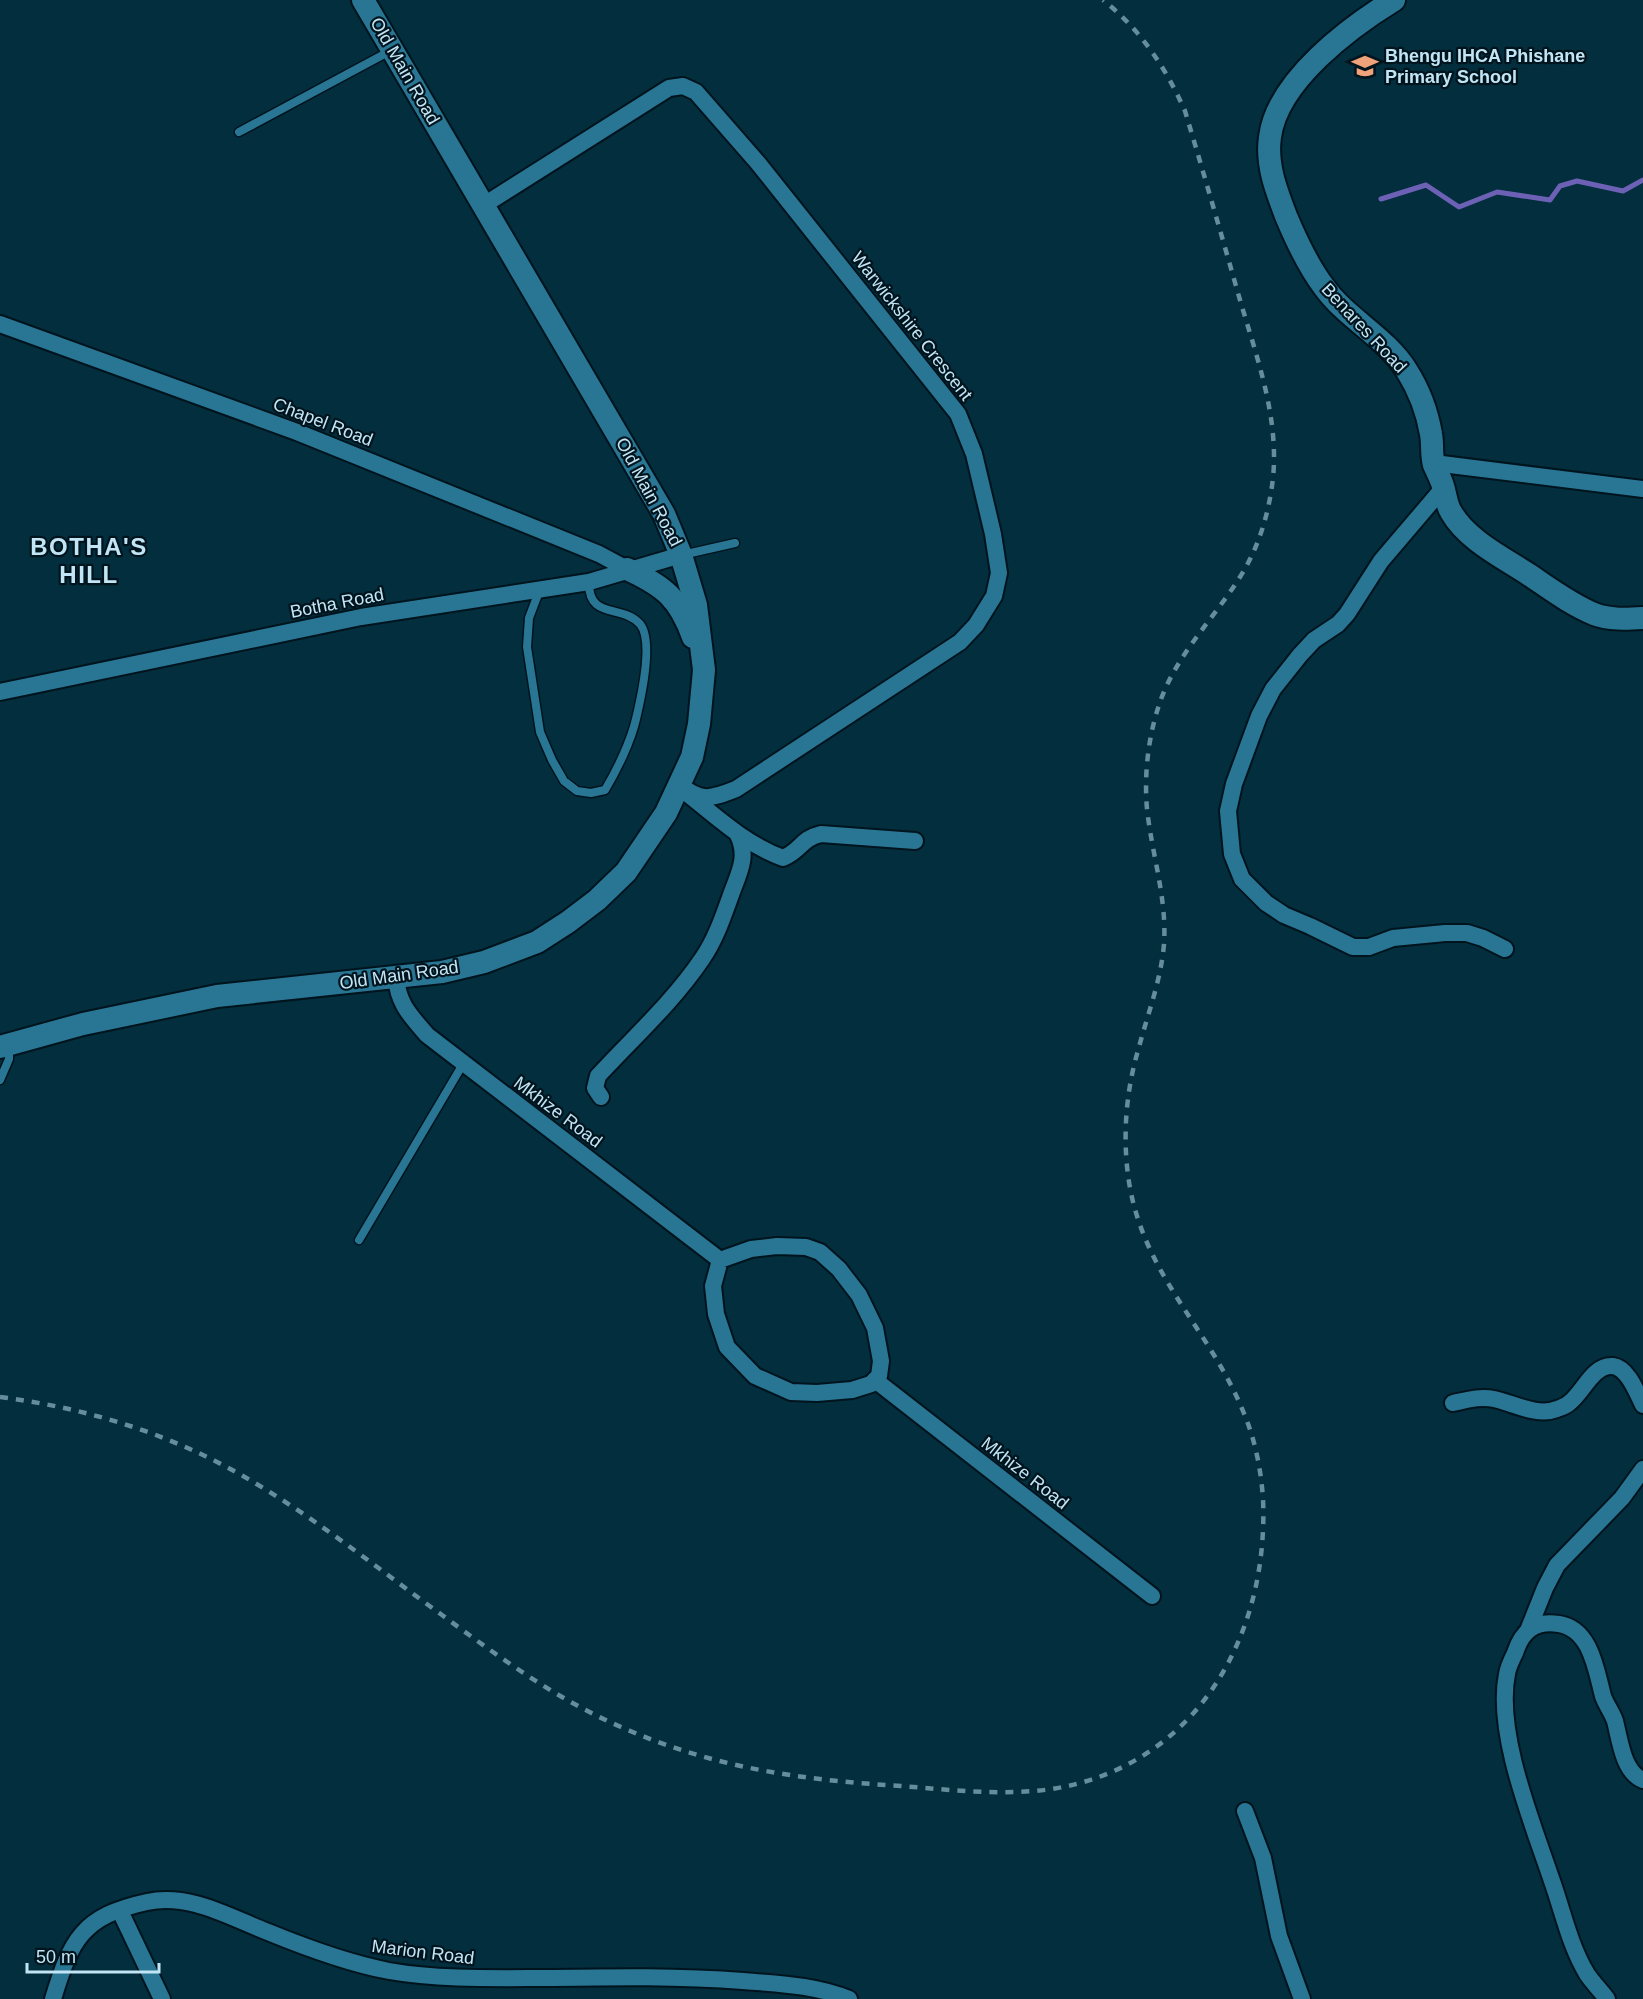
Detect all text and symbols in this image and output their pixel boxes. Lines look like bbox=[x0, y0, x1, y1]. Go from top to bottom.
street label: Old Main Road bbox=[366, 14, 444, 128]
place label: Bhengu IHCA Phishane Primary School bbox=[1385, 46, 1585, 87]
school or university icon: Bhengu IHCA Phishane Primary School bbox=[1350, 51, 1380, 81]
street label: Warwickshire Crescent bbox=[848, 248, 976, 404]
street label: Benares Road bbox=[1317, 279, 1411, 377]
street label: Chapel Road bbox=[270, 394, 376, 450]
street label: Old Main Road bbox=[612, 434, 686, 550]
district label: BOTHA'S HILL bbox=[30, 533, 148, 588]
street label: Botha Road bbox=[288, 584, 386, 622]
street label: Old Main Road bbox=[338, 957, 460, 993]
street label: Mkhize Road bbox=[510, 1072, 606, 1152]
street label: Mkhize Road bbox=[977, 1433, 1073, 1513]
scale bar bbox=[27, 1936, 159, 1974]
street label: Marion Road bbox=[371, 1936, 475, 1968]
text: 50 m bbox=[36, 1947, 76, 1967]

